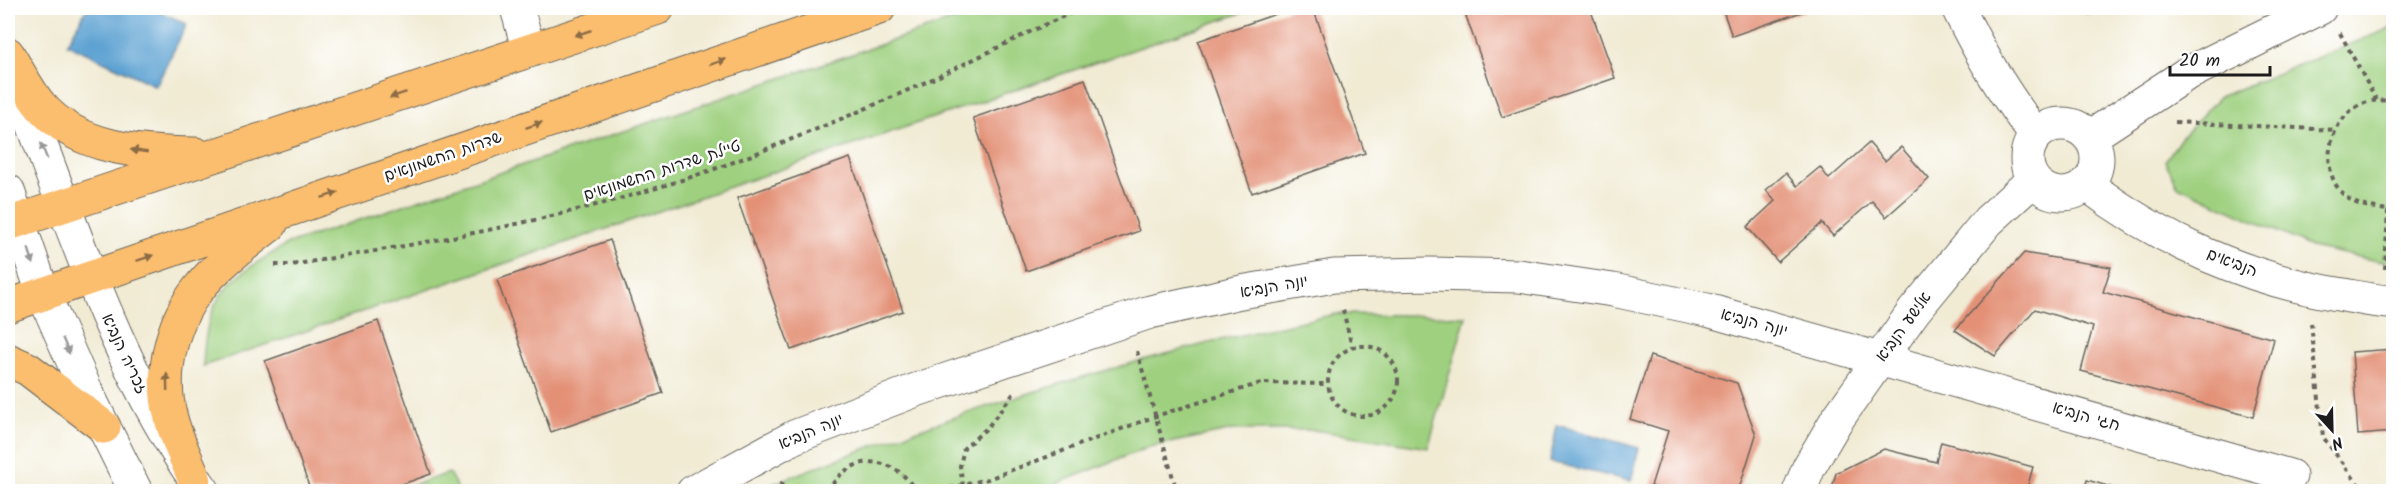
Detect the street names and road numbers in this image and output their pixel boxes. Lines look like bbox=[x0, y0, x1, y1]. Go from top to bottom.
street label: שדרות החשמונאים bbox=[381, 125, 506, 189]
street label: טיילת שדרות החשמונאים bbox=[580, 134, 744, 208]
street label: הנביאים bbox=[2203, 242, 2261, 284]
street label: יונה הנביא bbox=[1238, 269, 1310, 305]
street label: אלישע הנביא bbox=[1870, 287, 1938, 367]
street label: יונה הנביא bbox=[1718, 302, 1790, 344]
street label: זכריה הנביא bbox=[94, 310, 154, 398]
street label: חגי הנביא bbox=[2049, 395, 2123, 439]
street label: יונה הנביא bbox=[774, 407, 848, 457]

